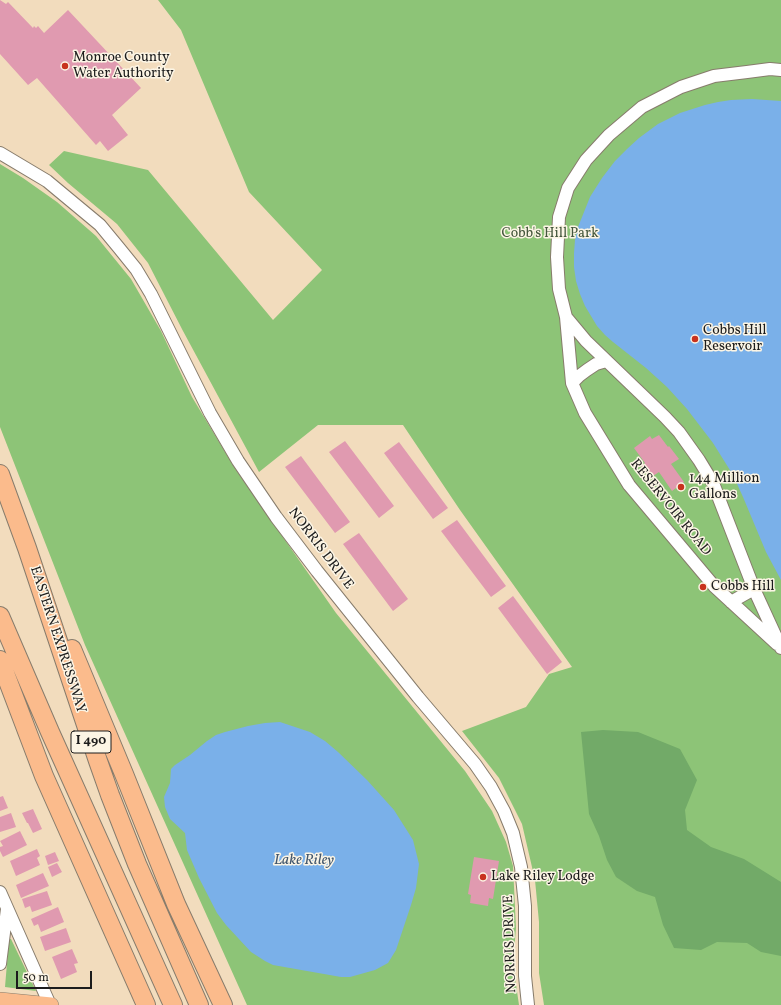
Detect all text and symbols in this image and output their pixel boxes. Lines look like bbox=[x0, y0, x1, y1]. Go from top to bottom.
place label: Monroe County Water Authority bbox=[73, 50, 174, 82]
marker: Monroe County Water Authority bbox=[60, 61, 70, 71]
park label: Cobb's Hill Park bbox=[501, 226, 599, 242]
place label: Cobbs Hill Reservoir bbox=[703, 323, 767, 356]
marker: Cobbs Hill Reservoir bbox=[690, 334, 700, 344]
street label: RESERVOIR ROAD bbox=[626, 456, 714, 560]
place label: 144 Million Gallons bbox=[689, 471, 760, 504]
marker: 144 Million Gallons bbox=[676, 482, 686, 492]
street label: NORRIS DRIVE bbox=[284, 505, 356, 593]
street label: EASTERN EXPRESSWAY bbox=[25, 564, 89, 716]
place label: Cobbs Hill bbox=[711, 579, 775, 595]
marker: Cobbs Hill bbox=[698, 582, 708, 592]
road number: I 490 bbox=[71, 731, 111, 753]
water label: Lake Riley bbox=[274, 852, 334, 870]
place label: Lake Riley Lodge bbox=[491, 869, 594, 885]
marker: Lake Riley Lodge bbox=[478, 872, 488, 882]
street label: NORRIS DRIVE bbox=[501, 895, 521, 993]
scale bar bbox=[18, 963, 94, 989]
text: 50 m bbox=[23, 970, 49, 986]

